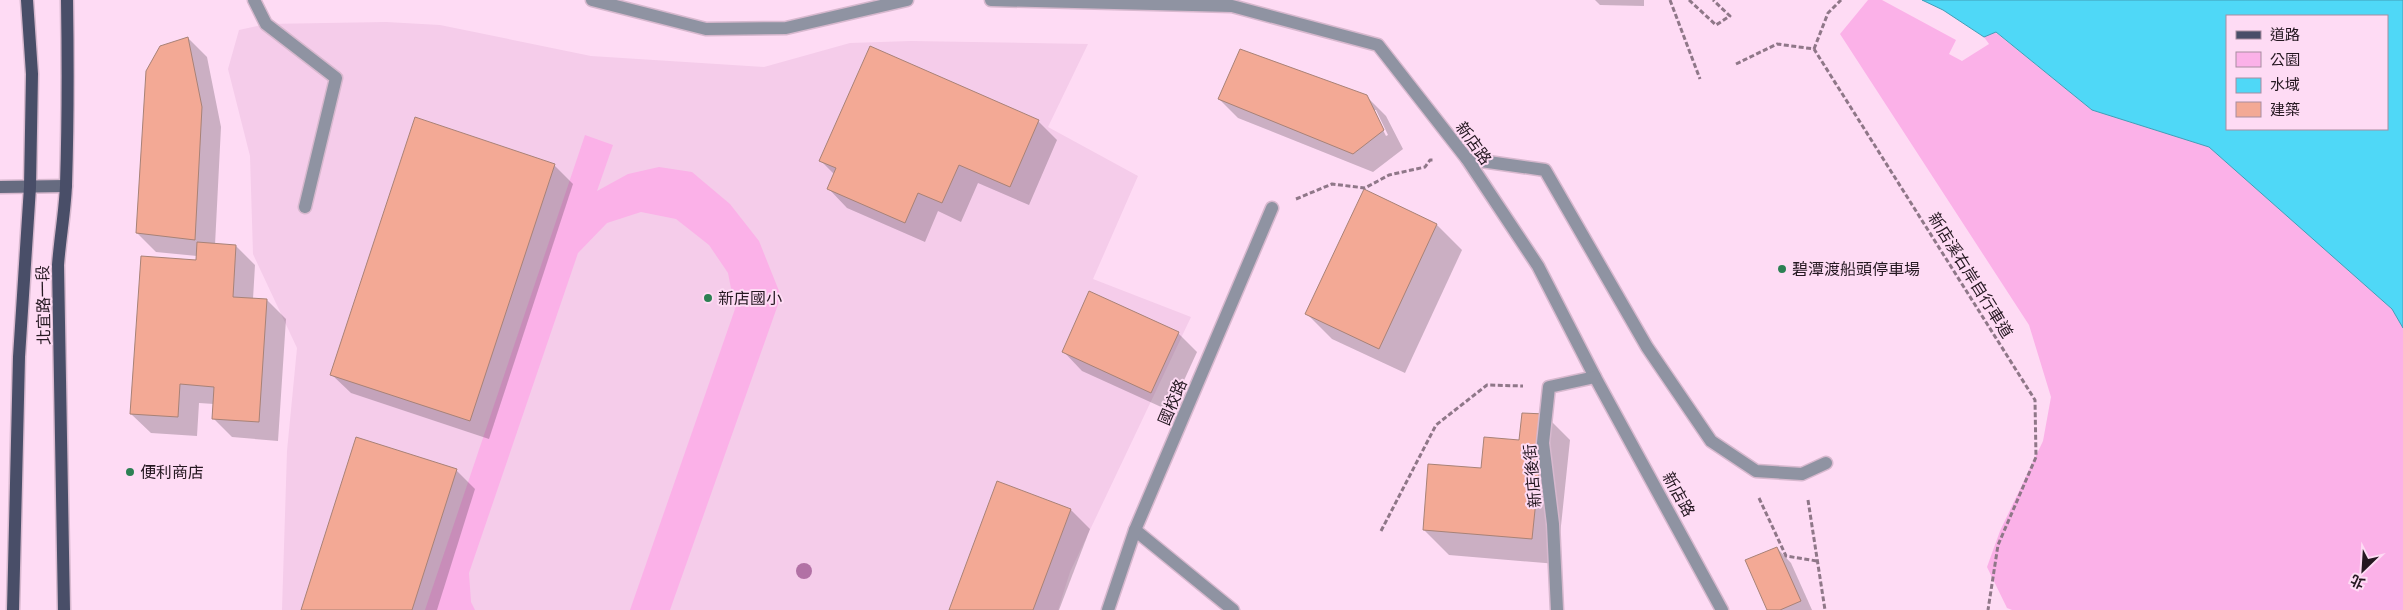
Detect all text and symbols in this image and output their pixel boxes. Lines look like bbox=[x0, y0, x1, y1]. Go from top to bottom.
legend bbox=[2226, 15, 2388, 130]
text: 道路 bbox=[2270, 25, 2300, 44]
text: 公園 bbox=[2270, 50, 2300, 69]
text: 水域 bbox=[2270, 75, 2300, 94]
text: 建築 bbox=[2270, 100, 2300, 119]
street label: 新店路 bbox=[1452, 118, 1496, 168]
street label: 新店溪右岸自行車道 bbox=[1924, 209, 2018, 341]
place label: 碧潭渡船頭停車場 bbox=[1792, 259, 1920, 279]
marker: 碧潭渡船頭停車場 bbox=[1776, 263, 1788, 275]
street label: 北宜路一段 bbox=[32, 265, 54, 345]
place label: 新店國小 bbox=[718, 288, 782, 308]
marker: 新店國小 bbox=[702, 292, 714, 304]
street label: 國校路 bbox=[1153, 376, 1191, 428]
street label: 新店後街 bbox=[1519, 443, 1545, 509]
place label: 便利商店 bbox=[140, 462, 204, 482]
marker: 便利商店 bbox=[124, 466, 136, 478]
street label: 新店路 bbox=[1659, 468, 1699, 520]
north arrow bbox=[2338, 545, 2388, 595]
text: 北 bbox=[2347, 571, 2368, 593]

